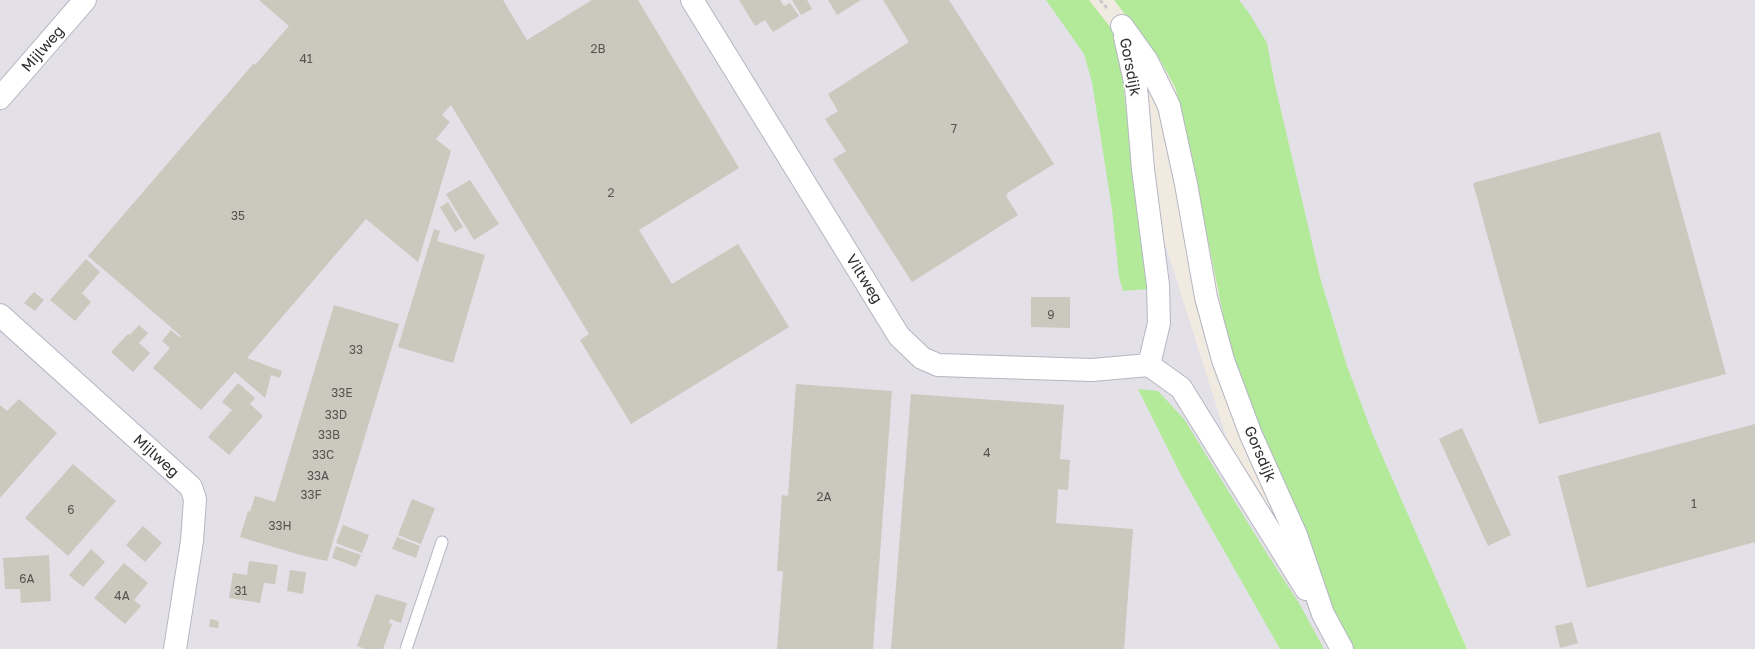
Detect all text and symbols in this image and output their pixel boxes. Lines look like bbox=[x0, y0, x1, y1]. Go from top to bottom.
street label: Mijlweg bbox=[18, 22, 68, 76]
street label: Gorsdijk bbox=[1116, 36, 1144, 98]
house number: 2B bbox=[591, 42, 605, 56]
house number: 41 bbox=[299, 52, 313, 66]
house number: 7 bbox=[951, 122, 957, 136]
house number: 2 bbox=[608, 186, 614, 200]
house number: 35 bbox=[231, 209, 245, 223]
street label: Viltweg bbox=[842, 251, 886, 307]
house number: 9 bbox=[1047, 308, 1055, 322]
house number: 33 bbox=[349, 343, 363, 357]
house number: 33E bbox=[331, 386, 353, 400]
house number: 33D bbox=[325, 408, 347, 422]
street label: Gorsdijk bbox=[1240, 423, 1280, 485]
house number: 33B bbox=[318, 428, 340, 442]
street label: Mijlweg bbox=[129, 431, 183, 481]
house number: 4 bbox=[983, 446, 991, 460]
house number: 33C bbox=[312, 448, 334, 462]
house number: 33A bbox=[307, 469, 329, 483]
house number: 33F bbox=[300, 488, 322, 502]
house number: 2A bbox=[817, 490, 831, 504]
house number: 1 bbox=[1691, 497, 1697, 511]
house number: 6 bbox=[67, 503, 75, 517]
house number: 33H bbox=[268, 519, 292, 533]
house number: 6A bbox=[19, 572, 35, 586]
house number: 31 bbox=[235, 584, 247, 598]
house number: 4A bbox=[114, 589, 130, 603]

